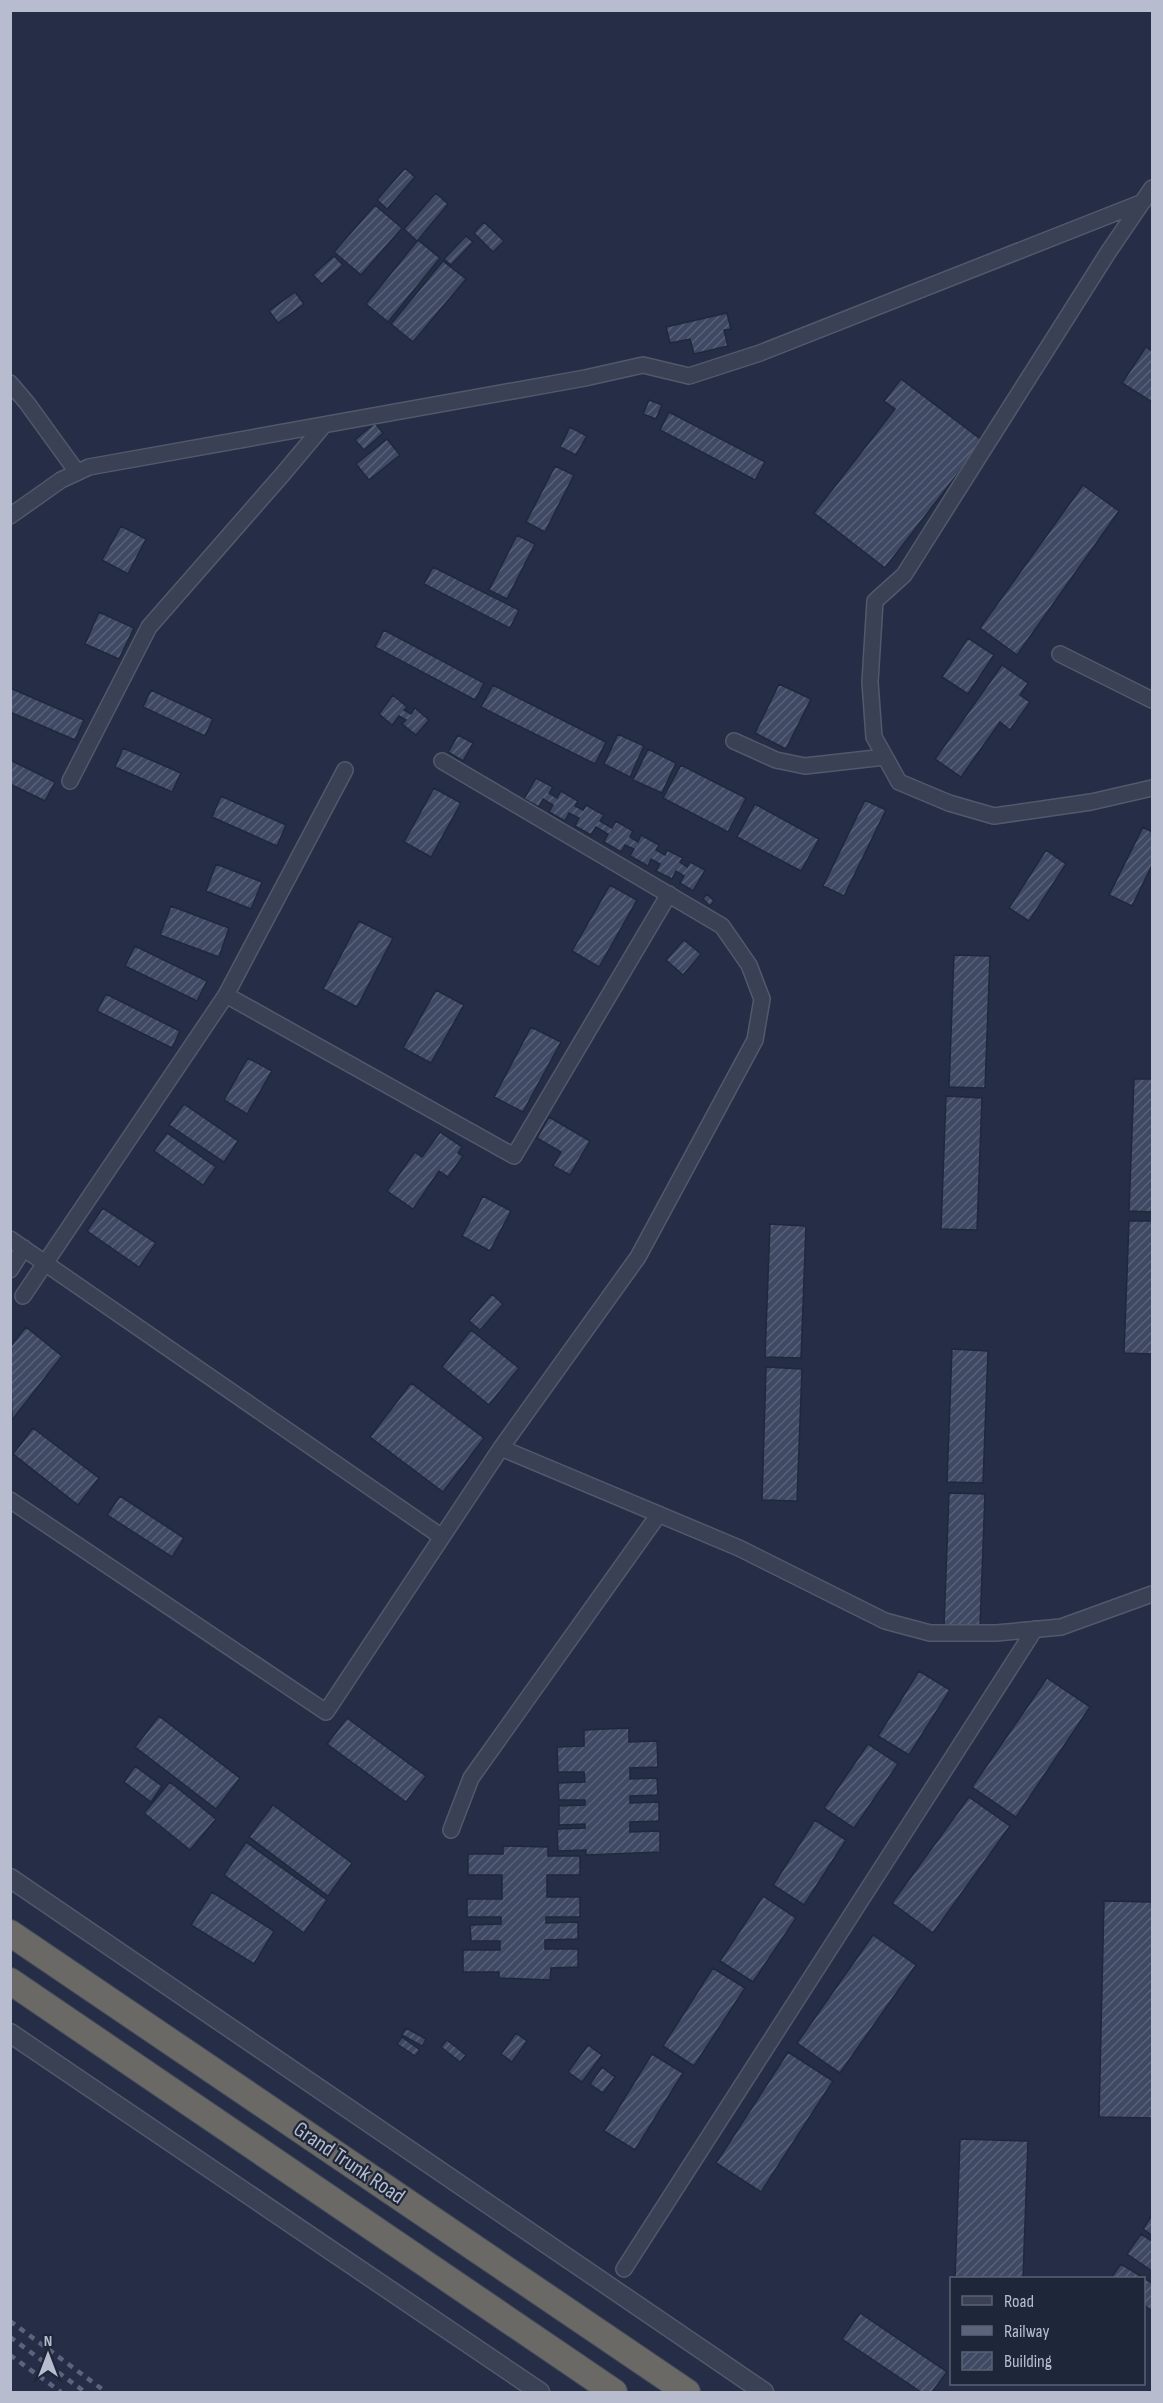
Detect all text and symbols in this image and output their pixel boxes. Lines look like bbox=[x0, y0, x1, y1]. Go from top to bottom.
street label: Grand Trunk Road bbox=[288, 2116, 410, 2210]
legend bbox=[950, 2277, 1145, 2385]
text: Road bbox=[1004, 2291, 1034, 2312]
text: Railway bbox=[1004, 2321, 1049, 2342]
north arrow bbox=[18, 2325, 78, 2385]
text: N bbox=[44, 2332, 52, 2351]
text: Building bbox=[1004, 2351, 1052, 2372]

